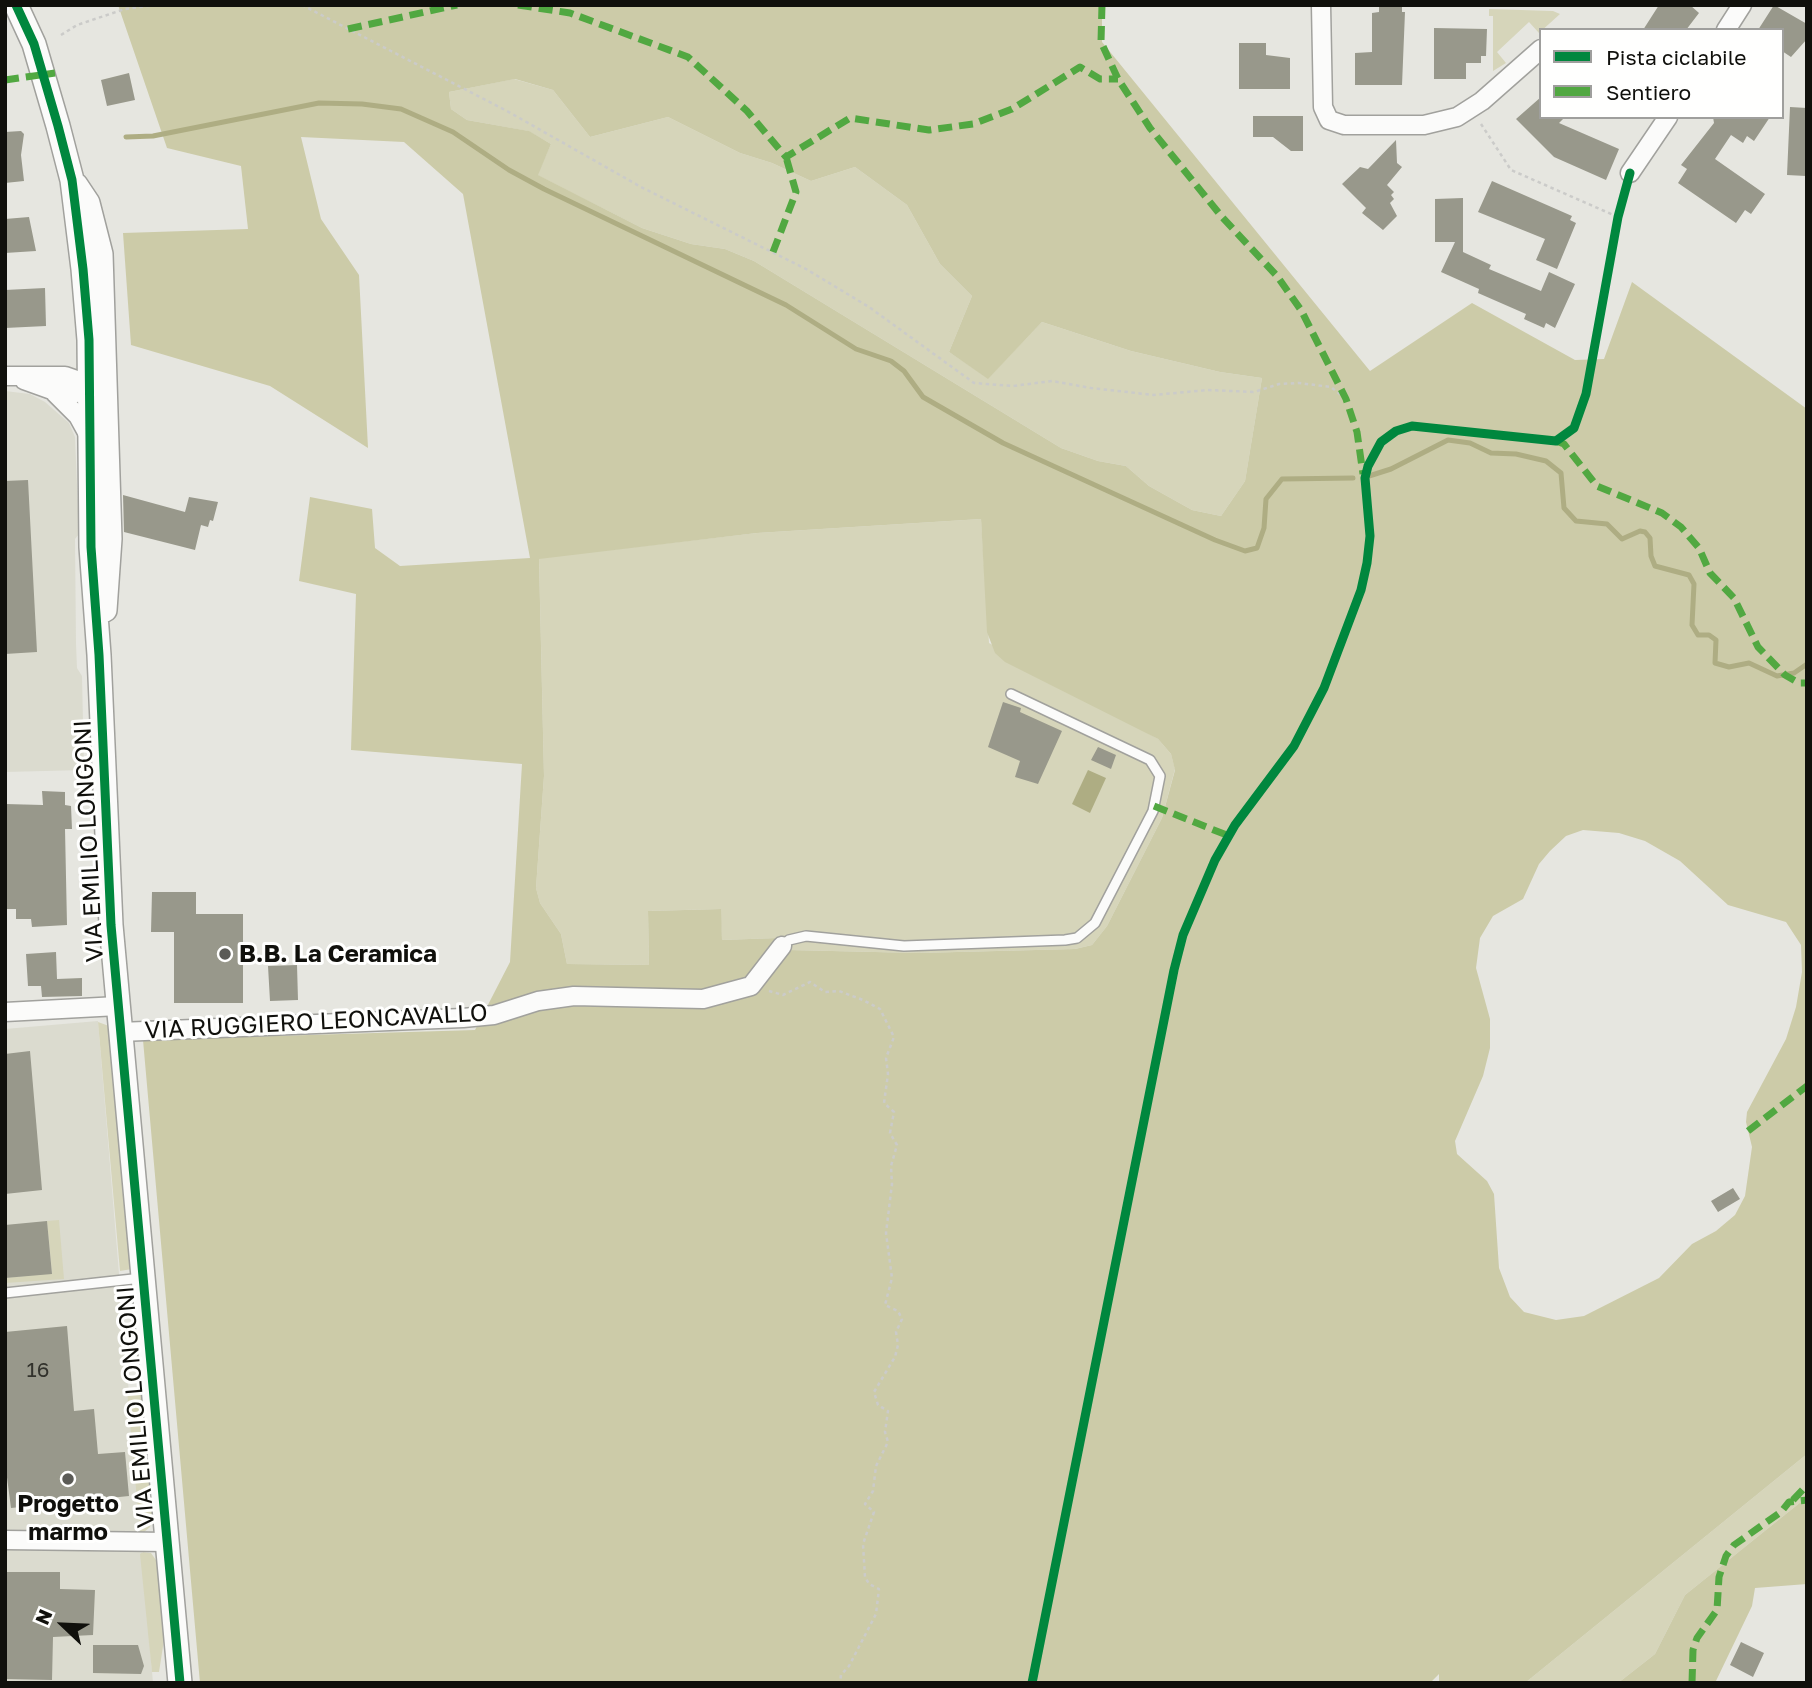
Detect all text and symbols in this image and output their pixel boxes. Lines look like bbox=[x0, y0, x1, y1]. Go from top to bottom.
legend bbox=[1539, 28, 1784, 119]
text: Pista ciclabile bbox=[1606, 44, 1746, 70]
text: Sentiero bbox=[1606, 79, 1691, 105]
street label: VIA EMILIO LONGONI bbox=[68, 719, 110, 963]
place label: B.B. La Ceramica bbox=[239, 940, 437, 968]
marker: B.B. La Ceramica bbox=[217, 946, 233, 962]
street label: VIA RUGGIERO LEONCAVALLO bbox=[144, 999, 488, 1045]
street label: VIA EMILIO LONGONI bbox=[111, 1285, 161, 1529]
house number: 16 bbox=[27, 1357, 49, 1383]
marker: Progetto marmo bbox=[60, 1471, 76, 1487]
place label: Progetto marmo bbox=[17, 1490, 119, 1546]
north arrow bbox=[28, 1590, 98, 1660]
text: N bbox=[30, 1605, 57, 1628]

